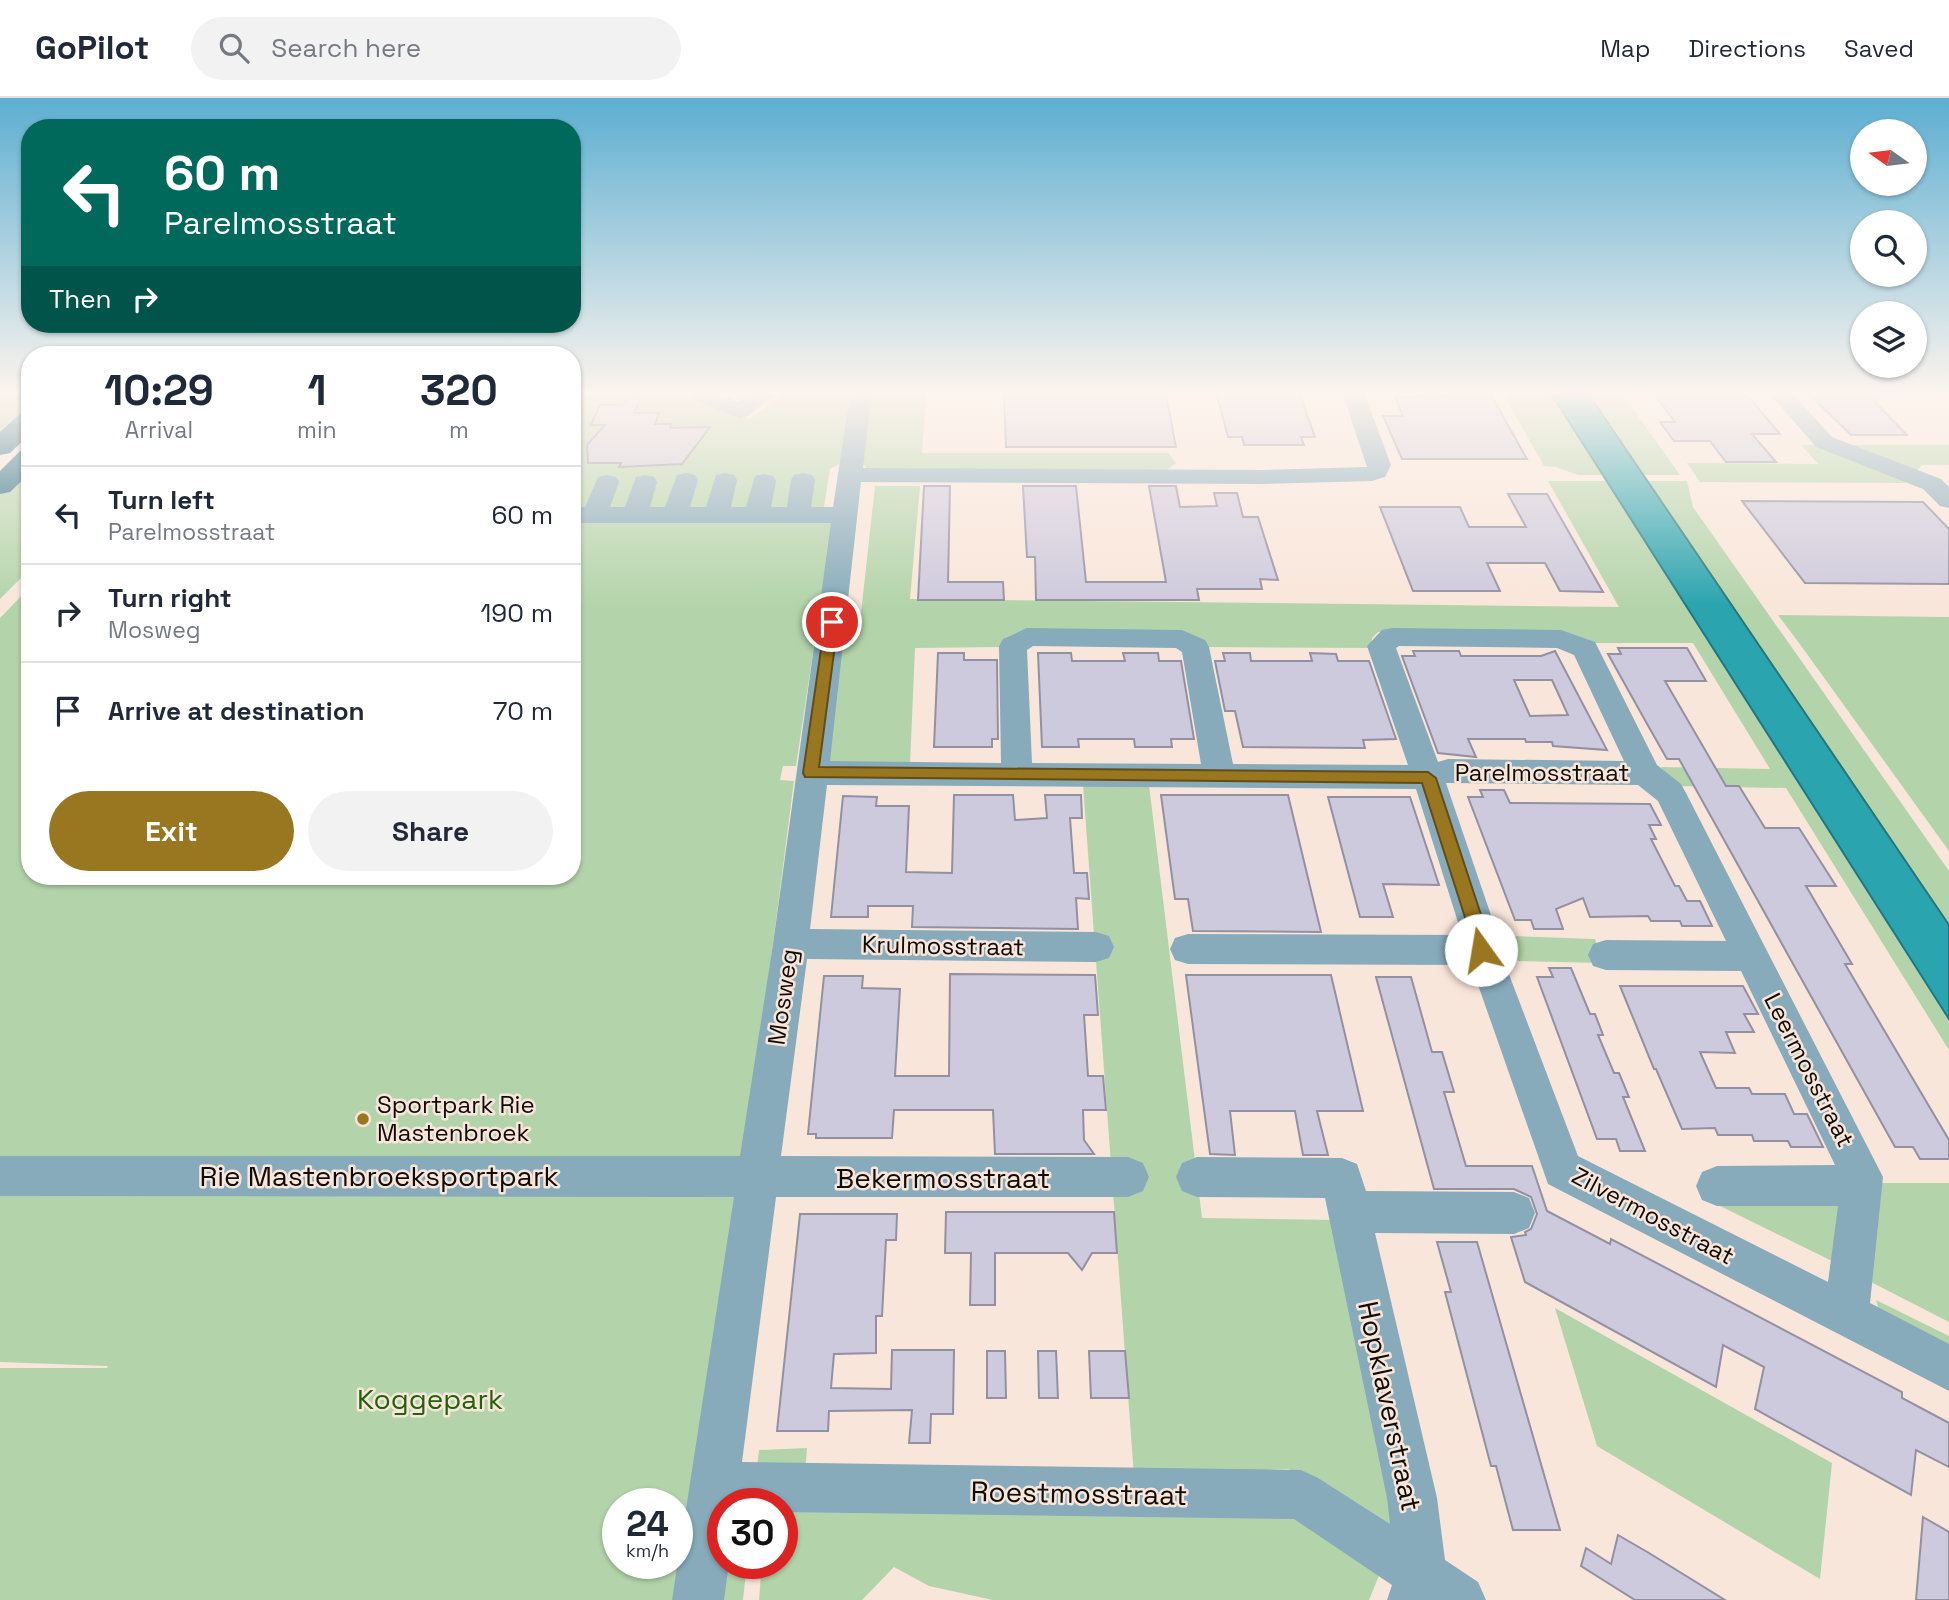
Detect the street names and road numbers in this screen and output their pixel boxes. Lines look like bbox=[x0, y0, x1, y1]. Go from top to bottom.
street label: Parelmosstraat bbox=[1455, 757, 1629, 788]
street label: Krulmosstraat bbox=[862, 929, 1024, 962]
street label: Mosweg bbox=[760, 947, 805, 1047]
street label: Leermosstraat bbox=[1757, 988, 1862, 1152]
street label: Rie Mastenbroeksportpark bbox=[199, 1158, 559, 1194]
street label: Bekermosstraat bbox=[836, 1160, 1050, 1196]
street label: Zilvermosstraat bbox=[1567, 1160, 1740, 1271]
street label: Hopklaverstraat bbox=[1350, 1298, 1430, 1514]
street label: Roestmosstraat bbox=[970, 1473, 1188, 1513]

